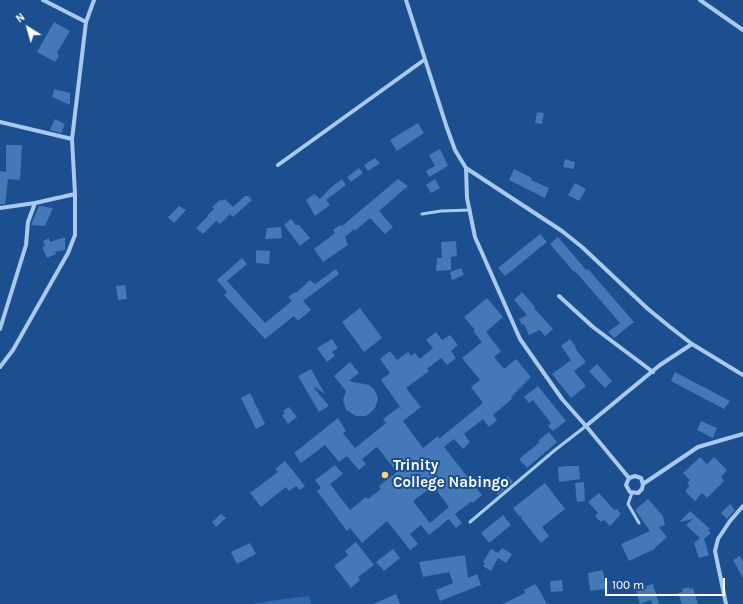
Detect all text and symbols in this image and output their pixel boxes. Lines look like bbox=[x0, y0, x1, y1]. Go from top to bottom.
north arrow bbox=[8, 8, 48, 48]
text: N bbox=[13, 10, 28, 26]
place label: Trinity College Nabingo bbox=[393, 457, 509, 492]
marker: Trinity College Nabingo bbox=[380, 470, 390, 480]
scale bar bbox=[607, 570, 727, 596]
text: 100 m bbox=[612, 578, 644, 592]

